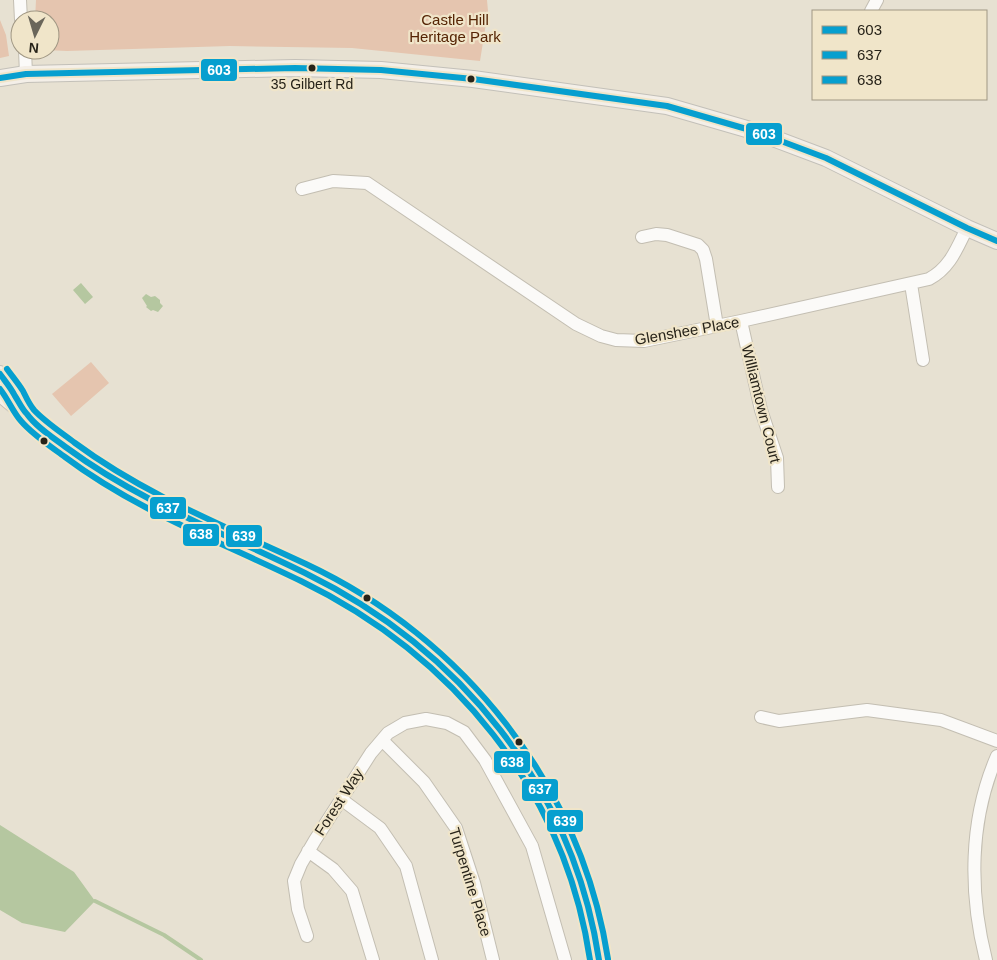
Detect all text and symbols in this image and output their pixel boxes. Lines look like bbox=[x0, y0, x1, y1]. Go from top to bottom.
north arrow bbox=[10, 10, 60, 60]
legend bbox=[812, 10, 987, 100]
park label: Castle Hill Heritage Park bbox=[409, 11, 501, 45]
text: 603 bbox=[857, 21, 882, 38]
text: N bbox=[28, 40, 40, 56]
text: 637 bbox=[857, 46, 882, 63]
line badge: 603 bbox=[200, 58, 238, 82]
text: 603 bbox=[207, 62, 231, 78]
marker: 35 Gilbert Rd bbox=[307, 63, 317, 73]
text: 638 bbox=[857, 71, 882, 88]
unlabelled marker bbox=[466, 74, 476, 84]
place label: 35 Gilbert Rd bbox=[271, 76, 353, 92]
line badge: 603 bbox=[745, 122, 783, 146]
text: 603 bbox=[752, 126, 776, 142]
street label: Glenshee Place bbox=[633, 313, 741, 348]
street label: Williamtown Court bbox=[739, 343, 785, 465]
unlabelled marker bbox=[39, 436, 49, 446]
line badge: 637 bbox=[149, 496, 187, 520]
text: 637 bbox=[156, 500, 180, 516]
line badge: 638 bbox=[182, 523, 220, 547]
line badge: 639 bbox=[225, 524, 263, 548]
text: 638 bbox=[189, 526, 213, 542]
text: 639 bbox=[232, 528, 256, 544]
unlabelled marker bbox=[362, 593, 372, 603]
unlabelled marker bbox=[514, 737, 524, 747]
line badge: 638 bbox=[493, 750, 531, 774]
text: 638 bbox=[500, 754, 524, 770]
street label: Forest Way bbox=[311, 765, 367, 838]
line badge: 637 bbox=[521, 778, 559, 802]
text: 637 bbox=[528, 781, 552, 797]
line badge: 639 bbox=[546, 809, 584, 833]
text: 639 bbox=[553, 813, 577, 829]
street label: Turpentine Place bbox=[446, 825, 495, 938]

